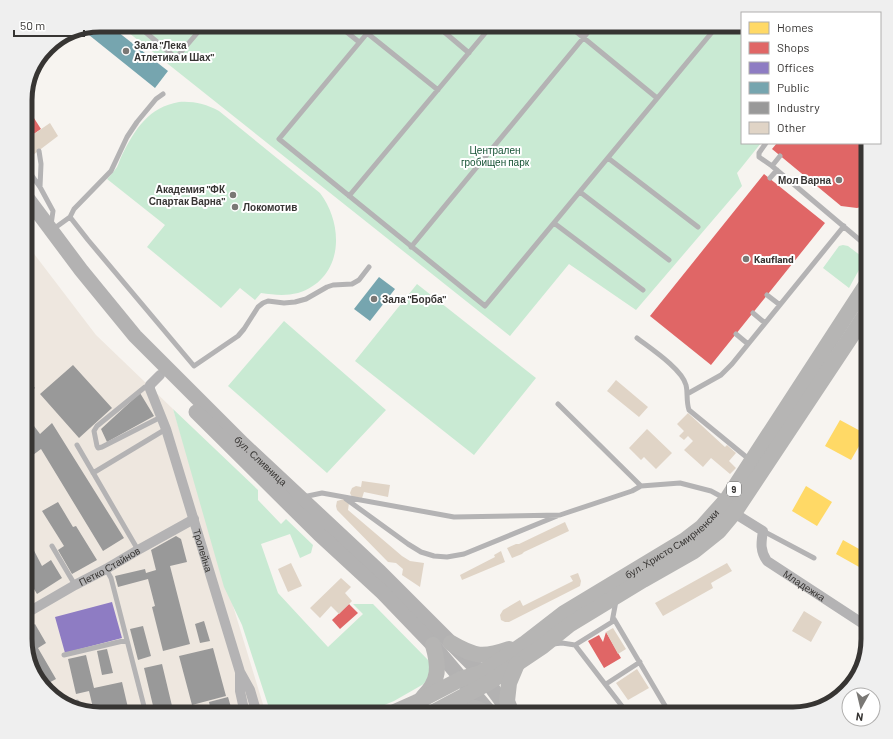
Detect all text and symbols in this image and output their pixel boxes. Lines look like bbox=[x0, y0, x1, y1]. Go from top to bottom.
scale bar bbox=[14, 12, 84, 38]
legend bbox=[741, 12, 881, 144]
text: 50 m bbox=[20, 18, 45, 32]
text: Homes bbox=[777, 20, 814, 34]
place label: Зала "Лека Атлетика и Шах" bbox=[134, 39, 214, 63]
text: Shops bbox=[777, 40, 810, 54]
marker: Зала "Лека Атлетика и Шах" bbox=[121, 46, 131, 56]
text: Offices bbox=[777, 60, 814, 74]
text: Public bbox=[777, 80, 809, 94]
text: Industry bbox=[777, 100, 820, 114]
text: Other bbox=[777, 120, 807, 134]
park label: Централен гробищен парк bbox=[461, 144, 530, 168]
place label: Мол Варна bbox=[778, 174, 831, 186]
marker: Мол Варна bbox=[834, 175, 844, 185]
place label: Академия "ФК Спартак Варна" bbox=[149, 183, 226, 207]
marker: Академия "ФК Спартак Варна" bbox=[228, 190, 238, 200]
place label: Локомотив bbox=[243, 201, 297, 213]
marker: Локомотив bbox=[230, 202, 240, 212]
place label: Kaufland bbox=[754, 253, 794, 265]
marker: Kaufland bbox=[741, 254, 751, 264]
place label: Зала "Борба" bbox=[382, 293, 446, 305]
marker: Зала "Борба" bbox=[369, 294, 379, 304]
street label: бул. Сливница bbox=[232, 433, 290, 488]
road number: 9 bbox=[727, 482, 741, 496]
street label: бул. Христо Смирненски bbox=[623, 507, 721, 581]
street label: Тролейна bbox=[191, 527, 215, 574]
street label: Петко Стайнов bbox=[77, 544, 142, 588]
street label: Младежка bbox=[781, 567, 828, 604]
north arrow bbox=[841, 687, 881, 727]
text: N bbox=[855, 710, 864, 724]

